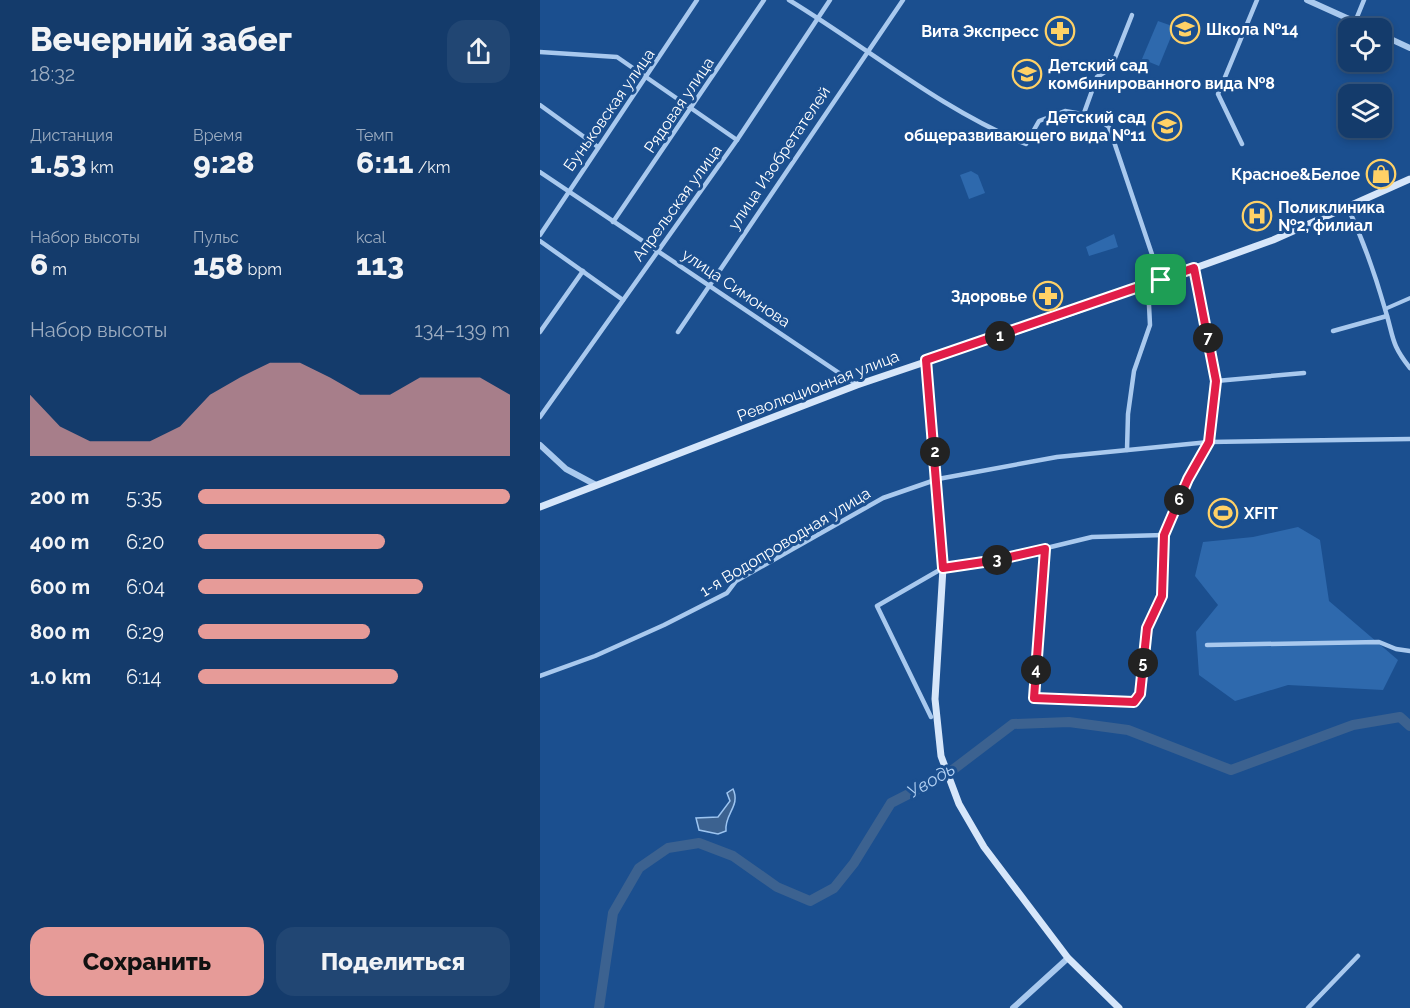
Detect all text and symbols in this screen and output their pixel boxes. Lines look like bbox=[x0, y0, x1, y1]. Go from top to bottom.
school or university icon: Школа №14 bbox=[1169, 13, 1201, 45]
pharmacy icon: Вита Экспресс bbox=[1044, 15, 1076, 47]
map controls bbox=[1338, 18, 1392, 138]
button: locate bbox=[1338, 18, 1392, 72]
text: Вечерний забег bbox=[30, 20, 292, 59]
button: share bbox=[447, 20, 510, 83]
place label: Школа №14 bbox=[1206, 20, 1298, 39]
place label: Вита Экспресс bbox=[921, 22, 1039, 41]
street label: Буньковская улица bbox=[560, 45, 658, 175]
street label: Рядовая улица bbox=[640, 54, 718, 156]
place label: Детский сад комбинированного вида №8 bbox=[1048, 56, 1275, 93]
school or university icon: Детский сад комбинированного вида №8 bbox=[1011, 58, 1043, 90]
text: 18:32 bbox=[30, 62, 75, 86]
street label: улица Изобретателей bbox=[724, 83, 834, 233]
button: layers bbox=[1338, 84, 1392, 138]
place label: Детский сад общеразвивающего вида №11 bbox=[904, 108, 1146, 145]
school or university icon: Детский сад общеразвивающего вида №11 bbox=[1151, 110, 1183, 142]
text: Дистанция bbox=[30, 126, 113, 145]
text: Время bbox=[193, 126, 242, 145]
text: Темп bbox=[356, 126, 394, 145]
street label: Апрельская улица bbox=[628, 141, 726, 265]
text: 1.53 bbox=[30, 145, 87, 180]
text: 9:28 bbox=[193, 145, 255, 180]
text: 6:11 bbox=[356, 145, 414, 180]
text: km bbox=[87, 158, 114, 177]
text: /km bbox=[414, 158, 450, 177]
shop icon: Красное&Белое bbox=[1365, 158, 1397, 190]
place label: Красное&Белое bbox=[1231, 165, 1360, 184]
place label: Поликлиника №2, филиал bbox=[1278, 198, 1385, 235]
hospital icon: Поликлиника №2, филиал bbox=[1241, 200, 1273, 232]
text: Набор высоты bbox=[30, 228, 140, 247]
text: Пульс bbox=[193, 228, 239, 247]
text: kcal bbox=[356, 228, 386, 247]
street label: улица Симонова bbox=[678, 245, 794, 331]
text: 6 bbox=[30, 247, 48, 282]
text: 158 bbox=[193, 247, 244, 282]
text: 113 bbox=[356, 247, 404, 282]
pin bbox=[1135, 254, 1186, 305]
text: m bbox=[48, 260, 67, 279]
text: bpm bbox=[244, 260, 282, 279]
icon: arrive bbox=[1144, 263, 1177, 296]
pharmacy icon: Здоровье bbox=[1032, 280, 1064, 312]
place label: Здоровье bbox=[951, 287, 1027, 306]
text: Набор высоты bbox=[30, 318, 167, 342]
text: 134–139 m bbox=[414, 318, 510, 342]
pin: 1 bbox=[985, 321, 1015, 351]
pin: 7 bbox=[1193, 323, 1223, 353]
text: 1 bbox=[996, 326, 1004, 345]
text: 7 bbox=[1204, 328, 1212, 347]
street label: Революционная улица bbox=[734, 346, 902, 426]
pin: 2 bbox=[920, 437, 950, 467]
text: 2 bbox=[930, 442, 940, 461]
street label: 1-я Водопроводная улица bbox=[696, 483, 874, 601]
text: 200 m bbox=[30, 485, 89, 509]
text: 5:35 bbox=[126, 485, 162, 509]
pin: 6 bbox=[1164, 485, 1194, 515]
text: 6 bbox=[1174, 490, 1184, 509]
sports icon: XFIT bbox=[1207, 497, 1239, 529]
place label: XFIT bbox=[1243, 504, 1278, 523]
text: 400 m bbox=[30, 530, 89, 554]
text: 6:20 bbox=[126, 530, 164, 554]
pin: 3 bbox=[982, 545, 1012, 575]
text: 3 bbox=[993, 550, 1001, 569]
text: 600 m bbox=[30, 575, 90, 599]
text: 6:04 bbox=[126, 575, 165, 599]
text: 800 m bbox=[30, 620, 90, 644]
text: 6:29 bbox=[126, 620, 164, 644]
pin: 5 bbox=[1128, 648, 1158, 678]
text: 5 bbox=[1139, 653, 1147, 672]
pin: 4 bbox=[1021, 655, 1051, 685]
text: 4 bbox=[1031, 660, 1041, 679]
text: 1.0 km bbox=[30, 665, 91, 689]
text: 6:14 bbox=[126, 665, 161, 689]
water label: Уводь bbox=[903, 758, 959, 802]
button: Сохранить bbox=[30, 927, 264, 996]
button: Поделиться bbox=[276, 927, 510, 996]

